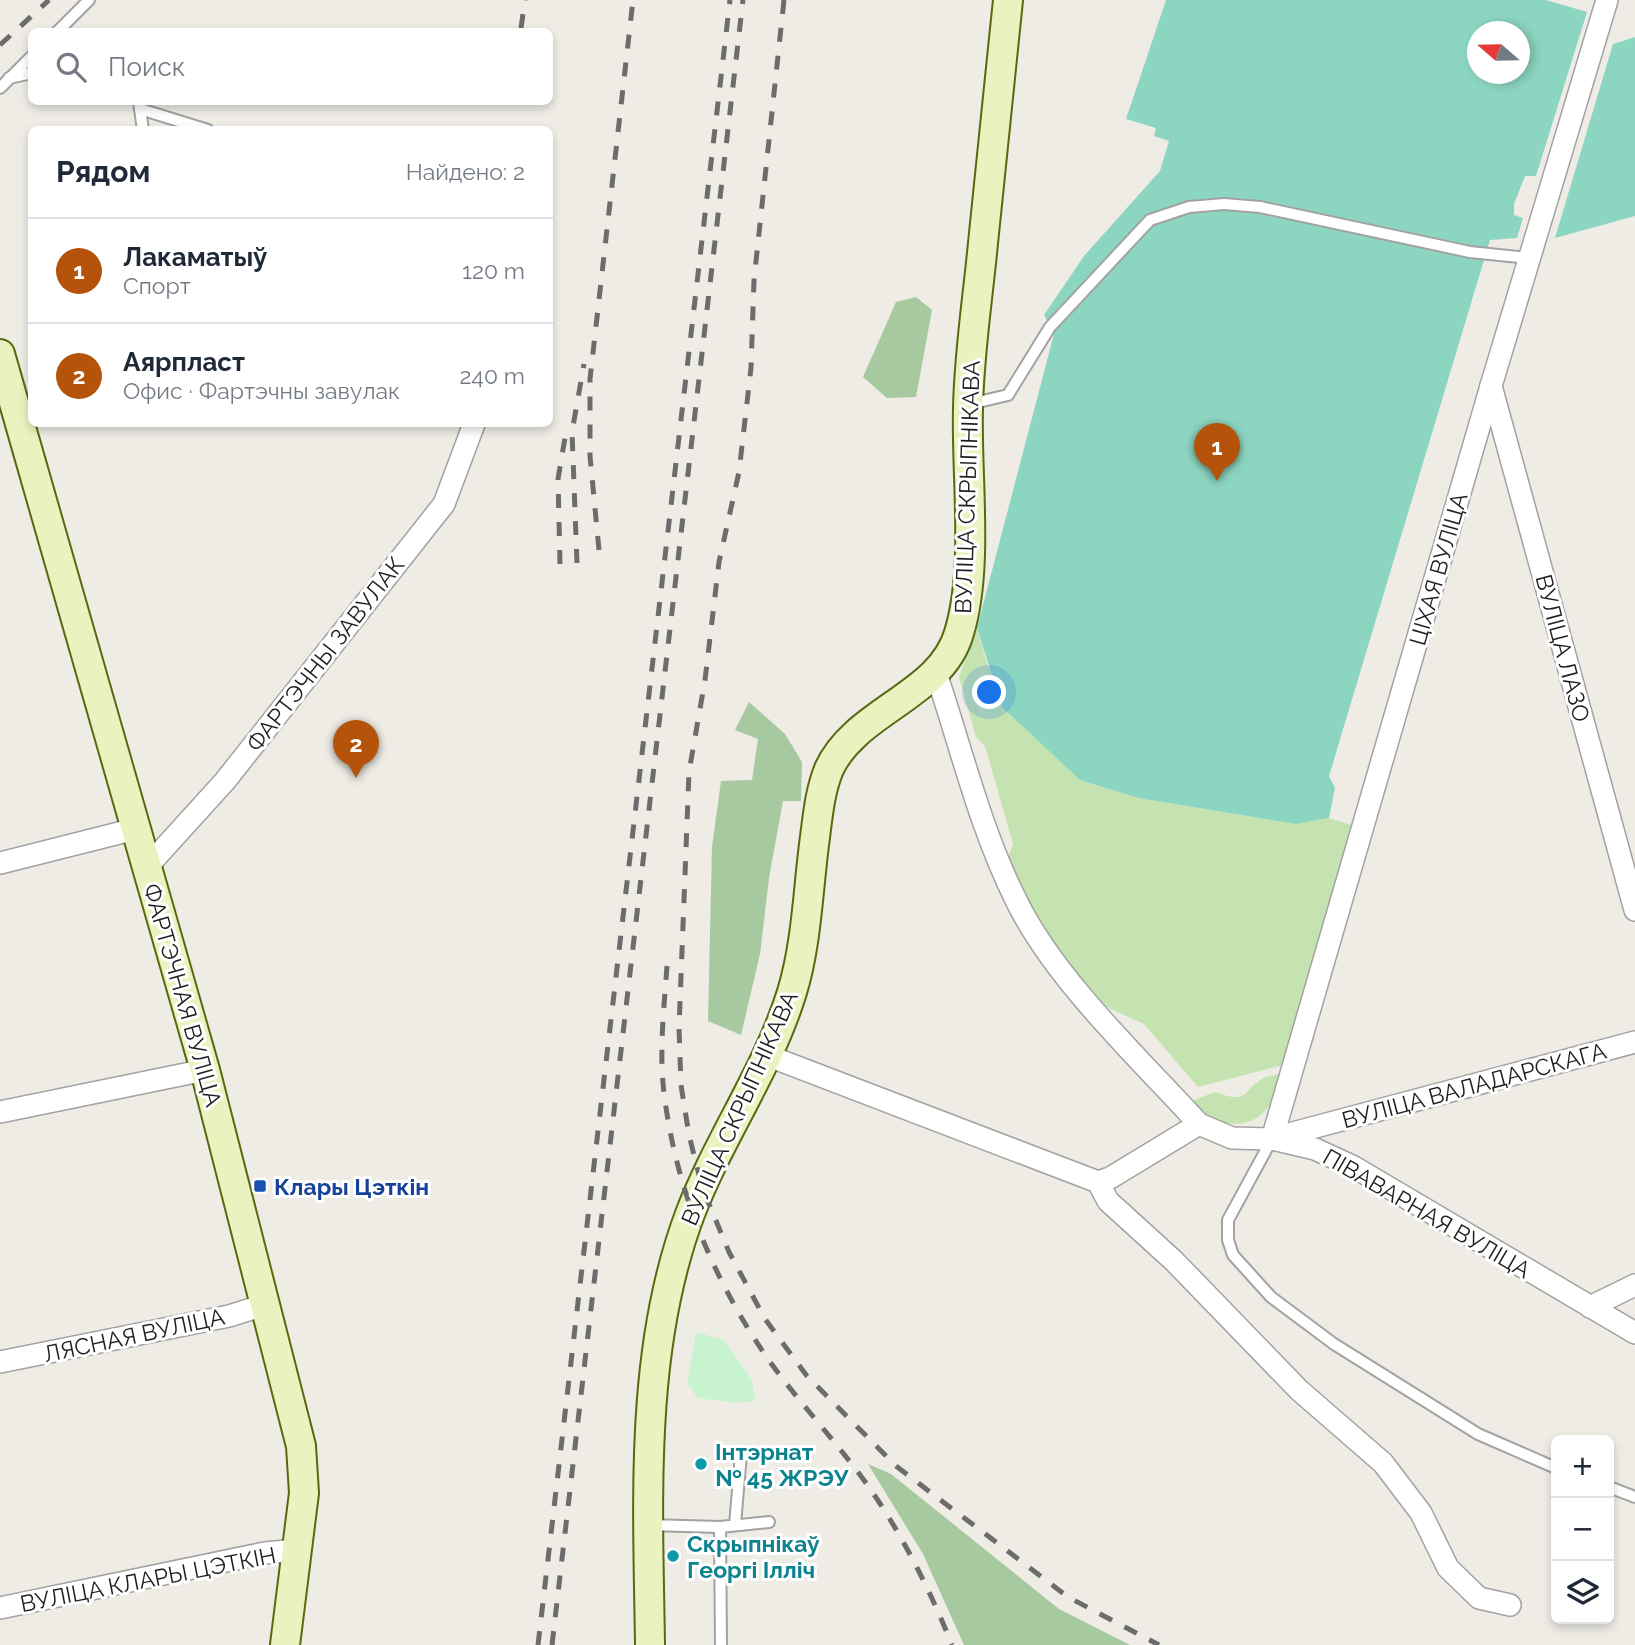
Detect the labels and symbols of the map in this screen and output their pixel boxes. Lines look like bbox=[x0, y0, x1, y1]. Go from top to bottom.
north arrow bbox=[1467, 21, 1530, 84]
street label: ВУЛІЦА СКРЫПНІКАВА bbox=[949, 359, 985, 614]
pin: 1 bbox=[1194, 423, 1240, 481]
street label: ЦІХАЯ ВУЛІЦА bbox=[1403, 489, 1473, 648]
street label: ФАРТЭЧНЫ ЗАВУЛАК bbox=[241, 551, 409, 757]
street label: ВУЛІЦА ЛАЗО bbox=[1530, 571, 1596, 725]
your location bbox=[972, 675, 1006, 709]
pin: 2 bbox=[333, 720, 379, 778]
street label: ФАРТЭЧНАЯ ВУЛІЦА bbox=[138, 881, 228, 1110]
street label: ВУЛІЦА СКРЫПНІКАВА bbox=[675, 986, 803, 1229]
street label: ВУЛІЦА ВАЛАДАРСКАГА bbox=[1339, 1037, 1610, 1133]
street label: ПІВАВАРНАЯ ВУЛІЦА bbox=[1319, 1143, 1536, 1284]
place label: Клары Цэткін bbox=[274, 1173, 429, 1200]
marker: Клары Цэткін bbox=[252, 1178, 268, 1194]
street label: ЛЯСНАЯ ВУЛІЦА bbox=[41, 1303, 227, 1367]
place label: Інтэрнат № 45 ЖРЭУ bbox=[715, 1438, 849, 1491]
marker: Інтэрнат № 45 ЖРЭУ bbox=[693, 1456, 709, 1472]
place label: Скрыпнікаў Георгі Ілліч bbox=[687, 1530, 820, 1583]
street label: ВУЛІЦА КЛАРЫ ЦЭТКІН bbox=[18, 1541, 278, 1617]
marker: Скрыпнікаў Георгі Ілліч bbox=[665, 1548, 681, 1564]

